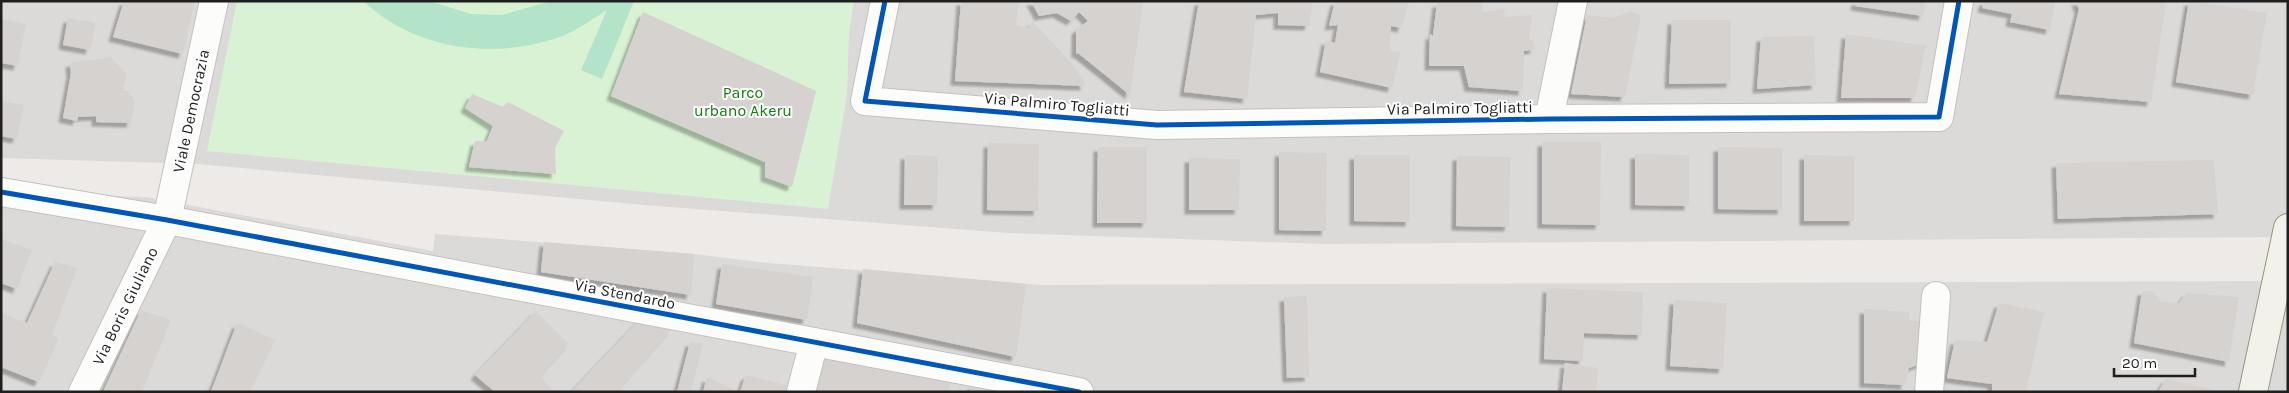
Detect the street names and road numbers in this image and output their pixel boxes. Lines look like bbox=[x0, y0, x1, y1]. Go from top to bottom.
street label: Viale Democrazia bbox=[169, 48, 213, 174]
street label: Via Palmiro Togliatti bbox=[983, 88, 1131, 120]
street label: Via Palmiro Togliatti bbox=[1387, 97, 1533, 119]
street label: Via Boris Giuliano bbox=[88, 244, 162, 368]
street label: Via Stendardo bbox=[573, 275, 677, 313]

